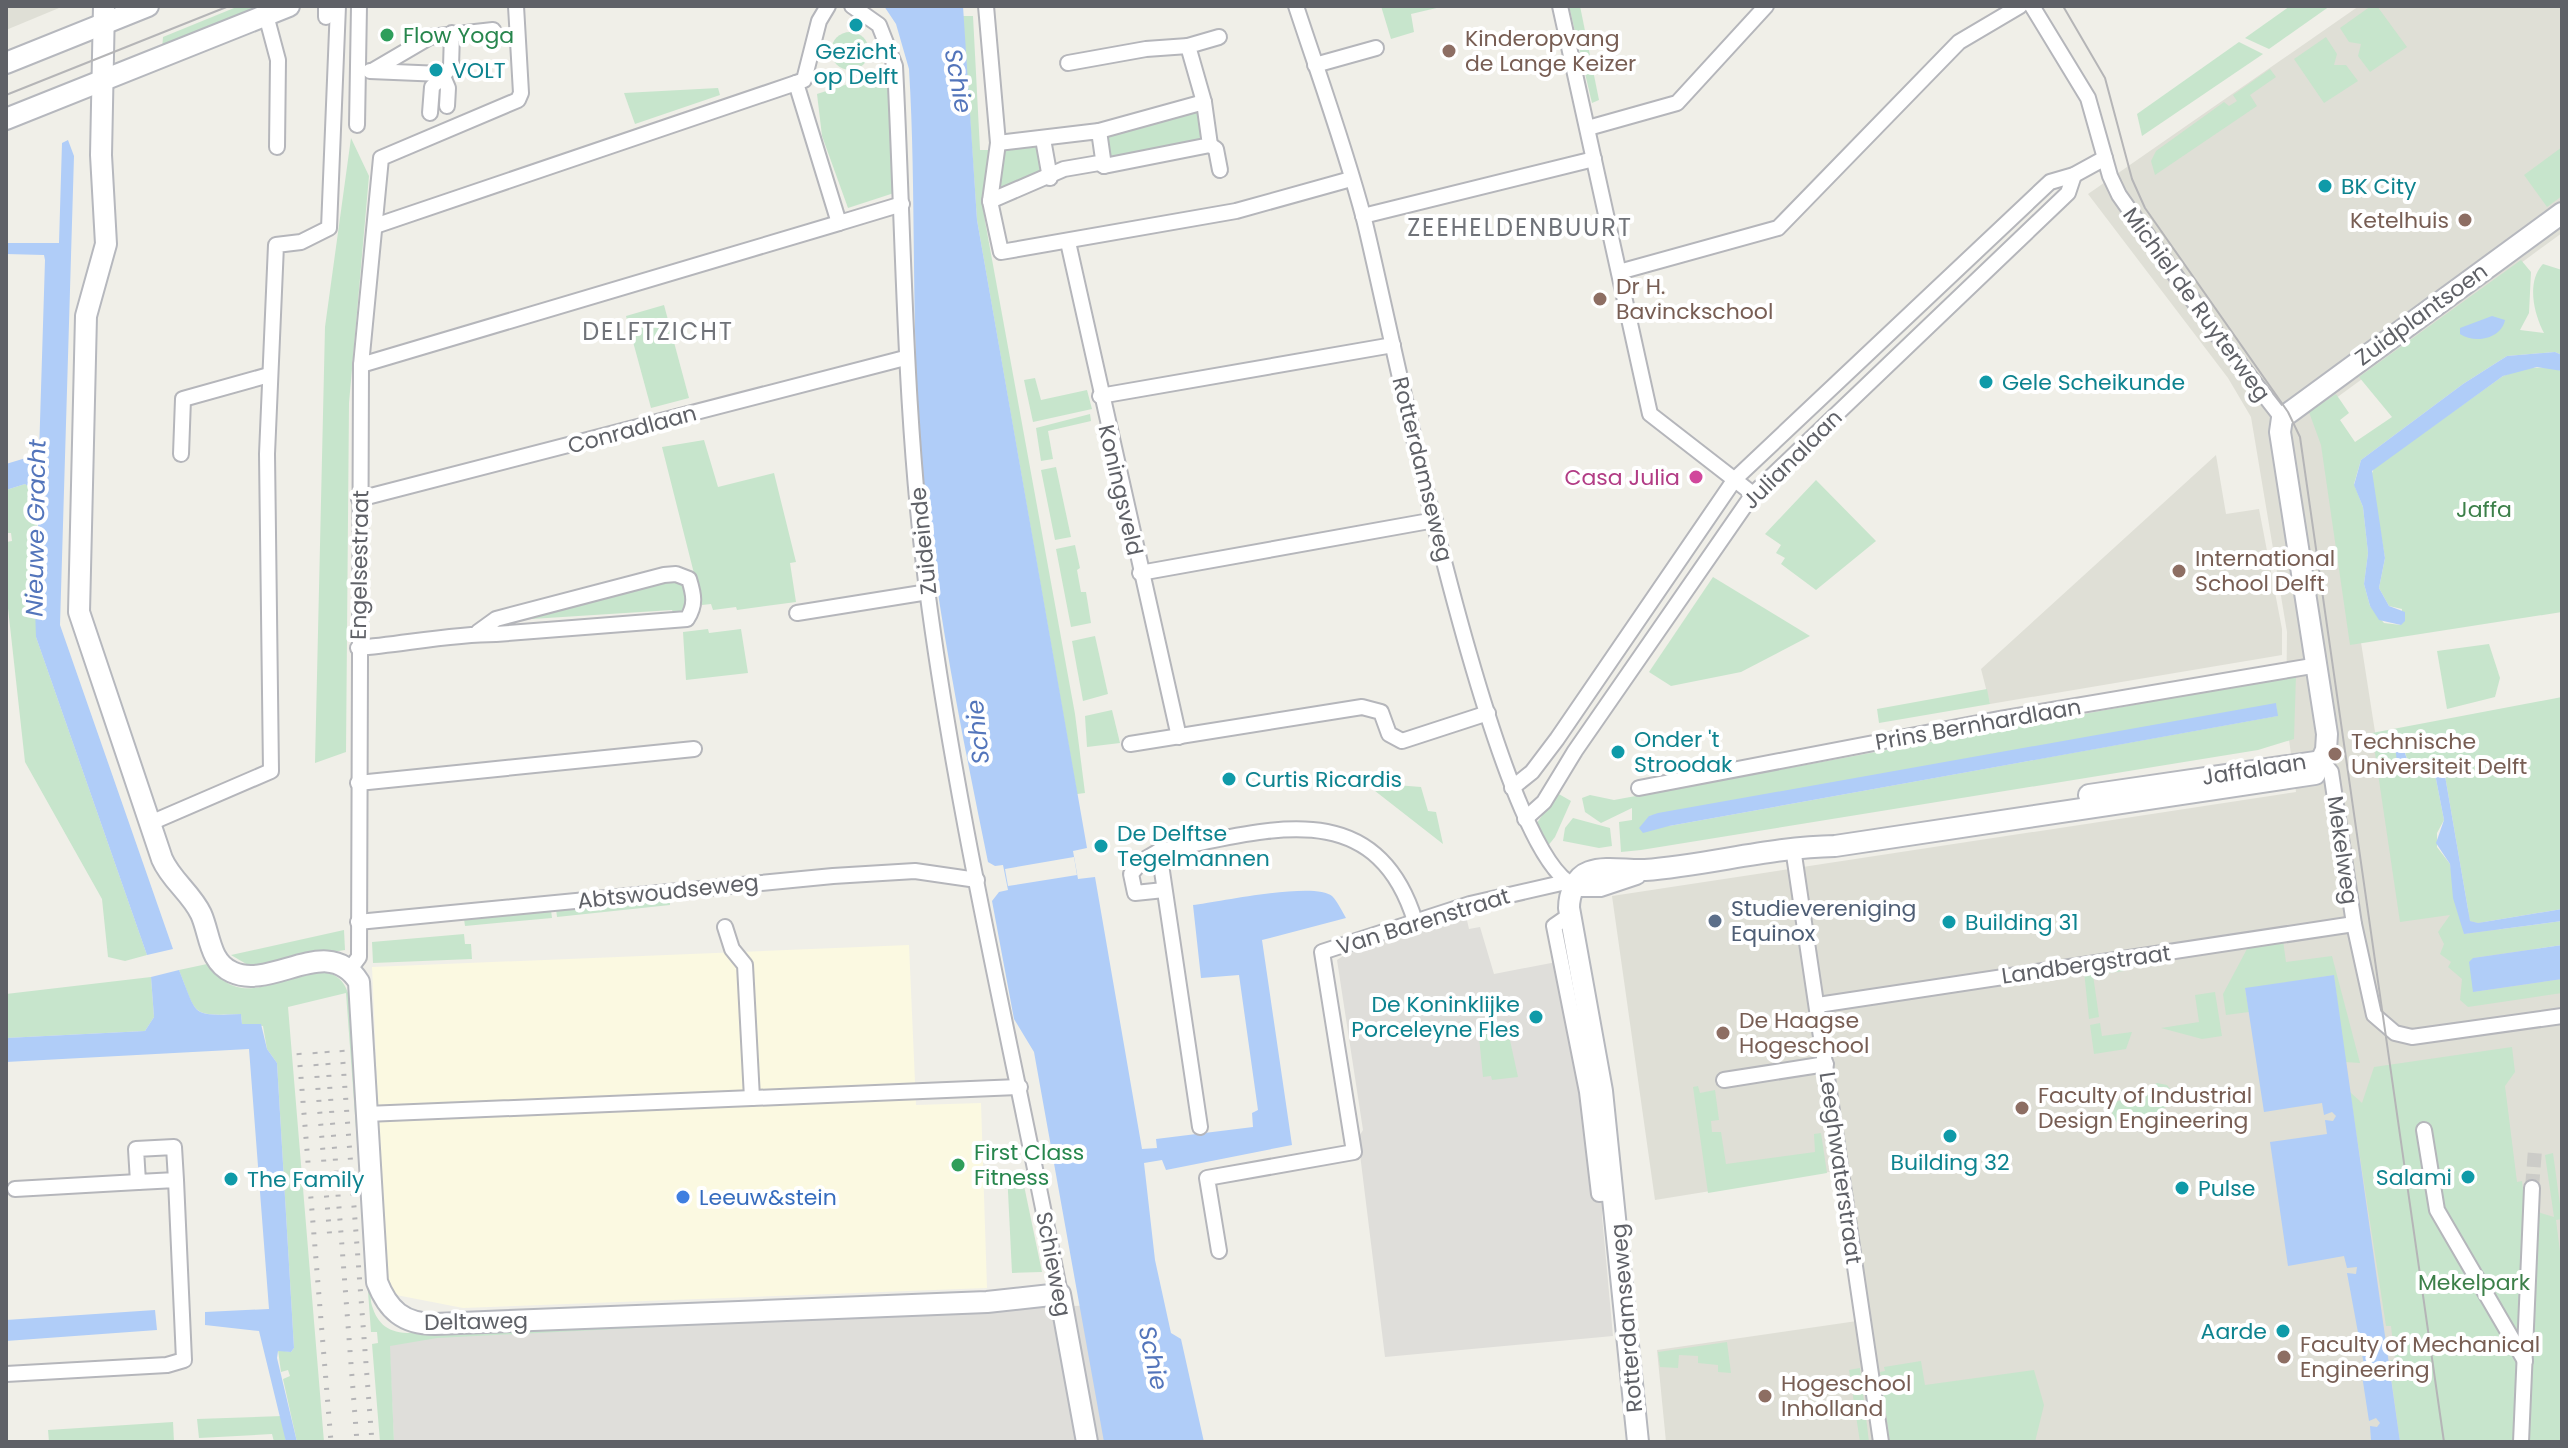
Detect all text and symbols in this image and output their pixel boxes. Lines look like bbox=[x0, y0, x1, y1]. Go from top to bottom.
marker: Gezicht op Delft bbox=[847, 16, 865, 34]
place label: Flow Yoga bbox=[403, 20, 514, 51]
place label: Kinderopvang de Lange Keizer bbox=[1465, 23, 1636, 79]
marker: Flow Yoga bbox=[378, 26, 396, 44]
place label: Gezicht op Delft bbox=[814, 36, 898, 92]
marker: Kinderopvang de Lange Keizer bbox=[1440, 42, 1458, 60]
water label: Schie bbox=[937, 46, 980, 116]
place label: VOLT bbox=[452, 55, 506, 86]
marker: VOLT bbox=[427, 61, 445, 79]
place label: BK City bbox=[2341, 171, 2417, 202]
marker: BK City bbox=[2316, 177, 2334, 195]
street label: Michiel de Ruyterweg bbox=[2116, 201, 2278, 408]
place label: Ketelhuis bbox=[2350, 205, 2449, 236]
district label: ZEEHELDENBUURT bbox=[1407, 211, 1633, 244]
marker: Ketelhuis bbox=[2456, 211, 2474, 229]
street label: Zuidplantsoen bbox=[2349, 256, 2494, 373]
place label: Dr H. Bavinckschool bbox=[1616, 271, 1773, 327]
marker: Dr H. Bavinckschool bbox=[1591, 290, 1609, 308]
district label: DELFTZICHT bbox=[582, 315, 734, 348]
place label: Gele Scheikunde bbox=[2002, 367, 2185, 398]
street label: Rotterdamseweg bbox=[1385, 373, 1460, 565]
marker: Gele Scheikunde bbox=[1977, 373, 1995, 391]
street label: Conradlaan bbox=[564, 397, 700, 462]
street label: Julianalaan bbox=[1736, 403, 1849, 516]
street label: Koningsveld bbox=[1090, 422, 1151, 559]
water label: Nieuwe Gracht bbox=[17, 438, 54, 617]
place label: Casa Julia bbox=[1564, 462, 1680, 493]
marker: Casa Julia bbox=[1687, 468, 1705, 486]
street label: Zuideinde bbox=[902, 486, 945, 596]
street label: Engelsestraat bbox=[343, 490, 376, 640]
park label: Jaffa bbox=[2456, 494, 2512, 525]
place label: International School Delft bbox=[2195, 543, 2335, 599]
marker: International School Delft bbox=[2170, 562, 2188, 580]
street label: Prins Bernhardlaan bbox=[1873, 691, 2083, 758]
water label: Schie bbox=[958, 698, 997, 766]
place label: Onder 't Stroodak bbox=[1634, 724, 1733, 780]
place label: Technische Universiteit Delft bbox=[2351, 726, 2527, 782]
marker: Onder 't Stroodak bbox=[1609, 743, 1627, 761]
marker: Technische Universiteit Delft bbox=[2326, 745, 2344, 763]
street label: Jaffalaan bbox=[2200, 746, 2308, 793]
place label: Curtis Ricardis bbox=[1245, 764, 1402, 795]
marker: Curtis Ricardis bbox=[1220, 770, 1238, 788]
street label: Mekelweg bbox=[2320, 794, 2365, 906]
place label: De Delftse Tegelmannen bbox=[1117, 818, 1270, 874]
marker: De Delftse Tegelmannen bbox=[1092, 837, 1110, 855]
street label: Abtswoudseweg bbox=[576, 867, 760, 916]
street label: Van Barenstraat bbox=[1333, 880, 1513, 963]
place label: Studievereniging Equinox bbox=[1731, 893, 1916, 949]
place label: Building 31 bbox=[1965, 907, 2079, 938]
marker: Studievereniging Equinox bbox=[1706, 912, 1724, 930]
marker: Building 31 bbox=[1940, 913, 1958, 931]
street label: Landbergstraat bbox=[2000, 937, 2173, 992]
place label: De Koninklijke Porceleyne Fles bbox=[1351, 989, 1520, 1045]
place label: De Haagse Hogeschool bbox=[1739, 1005, 1869, 1061]
marker: De Koninklijke Porceleyne Fles bbox=[1527, 1008, 1545, 1026]
marker: De Haagse Hogeschool bbox=[1714, 1024, 1732, 1042]
street label: Leeghwaterstraat bbox=[1812, 1070, 1869, 1266]
place label: Faculty of Industrial Design Engineering bbox=[2038, 1080, 2252, 1136]
marker: Faculty of Industrial Design Engineering bbox=[2013, 1099, 2031, 1117]
marker: Building 32 bbox=[1941, 1127, 1959, 1145]
place label: First Class Fitness bbox=[974, 1137, 1084, 1193]
place label: Building 32 bbox=[1890, 1147, 2010, 1178]
marker: First Class Fitness bbox=[949, 1156, 967, 1174]
place label: Salami bbox=[2376, 1162, 2452, 1193]
place label: The Family bbox=[247, 1164, 365, 1195]
marker: Salami bbox=[2459, 1168, 2477, 1186]
marker: The Family bbox=[222, 1170, 240, 1188]
place label: Pulse bbox=[2198, 1173, 2255, 1204]
marker: Pulse bbox=[2173, 1179, 2191, 1197]
place label: Leeuw&stein bbox=[699, 1182, 837, 1213]
marker: Leeuw&stein bbox=[674, 1188, 692, 1206]
street label: Schieweg bbox=[1028, 1209, 1079, 1319]
street label: Rotterdamseweg bbox=[1603, 1222, 1650, 1414]
park label: Mekelpark bbox=[2418, 1267, 2531, 1298]
street label: Deltaweg bbox=[424, 1305, 528, 1338]
place label: Aarde bbox=[2201, 1316, 2267, 1347]
marker: Aarde bbox=[2274, 1322, 2292, 1340]
water label: Schie bbox=[1131, 1323, 1176, 1393]
place label: Faculty of Mechanical Engineering bbox=[2300, 1329, 2540, 1385]
marker: Faculty of Mechanical Engineering bbox=[2275, 1348, 2293, 1366]
place label: Hogeschool Inholland bbox=[1781, 1368, 1911, 1424]
marker: Hogeschool Inholland bbox=[1756, 1387, 1774, 1405]

